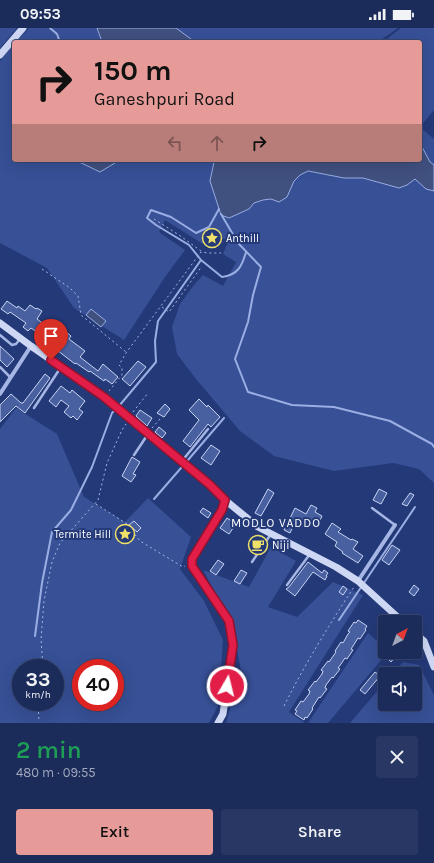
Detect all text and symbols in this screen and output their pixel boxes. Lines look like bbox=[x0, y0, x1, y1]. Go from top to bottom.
text: 09:53 bbox=[20, 5, 61, 23]
text: 150 m bbox=[94, 54, 172, 87]
icon: right bbox=[28, 56, 80, 108]
text: Ganeshpuri Road bbox=[94, 88, 235, 110]
icon: left bbox=[164, 132, 186, 154]
icon: ahead bbox=[206, 132, 228, 154]
icon: right bbox=[248, 132, 270, 154]
place icon: Anthill bbox=[201, 227, 223, 249]
place label: Anthill bbox=[226, 232, 259, 245]
pin bbox=[34, 319, 68, 360]
icon: arrive bbox=[40, 325, 62, 347]
district label: MODLO VADDO bbox=[231, 516, 321, 530]
place icon: Termite Hill bbox=[114, 523, 136, 545]
place label: Termite Hill bbox=[54, 528, 111, 541]
cafe icon: Niji bbox=[247, 534, 269, 556]
place label: Niji bbox=[272, 539, 290, 552]
north arrow bbox=[378, 615, 422, 659]
map controls bbox=[378, 615, 422, 711]
speed limit sign: 40 bbox=[72, 659, 124, 711]
position arrow bbox=[206, 665, 248, 707]
button: sound bbox=[378, 667, 422, 711]
text: 33 bbox=[26, 668, 50, 691]
text: km/h bbox=[25, 689, 51, 701]
text: 2 min bbox=[16, 736, 82, 764]
button: close bbox=[376, 736, 418, 778]
text: 480 m · 09:55 bbox=[16, 765, 96, 780]
button: Exit bbox=[16, 809, 213, 855]
button: Share bbox=[221, 809, 418, 855]

